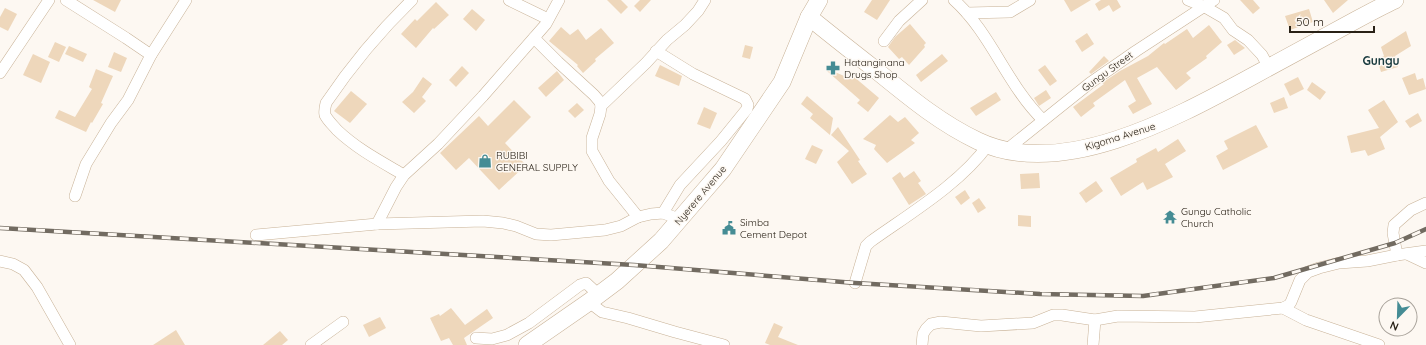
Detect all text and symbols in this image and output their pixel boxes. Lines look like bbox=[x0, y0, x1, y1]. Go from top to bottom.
scale bar bbox=[1290, 8, 1374, 34]
text: 50 m bbox=[1296, 14, 1324, 29]
street label: Gungu Street bbox=[1079, 48, 1136, 94]
district label: Gungu bbox=[1362, 53, 1400, 68]
place label: Hatanginana Drugs Shop bbox=[844, 56, 905, 81]
pharmacy icon: Hatanginana Drugs Shop bbox=[825, 60, 841, 76]
street label: Kigoma Avenue bbox=[1083, 119, 1157, 153]
place label: RUBIBI GENERAL SUPPLY bbox=[496, 149, 578, 174]
shop icon: RUBIBI GENERAL SUPPLY bbox=[477, 153, 493, 169]
street label: Nyerere Avenue bbox=[672, 163, 729, 228]
place label: Gungu Catholic Church bbox=[1181, 205, 1251, 230]
temple icon: Gungu Catholic Church bbox=[1162, 209, 1178, 225]
place label: Simba Cement Depot bbox=[740, 216, 808, 241]
public building icon: Simba Cement Depot bbox=[721, 220, 737, 236]
north arrow bbox=[1378, 297, 1418, 337]
text: N bbox=[1388, 318, 1401, 334]

